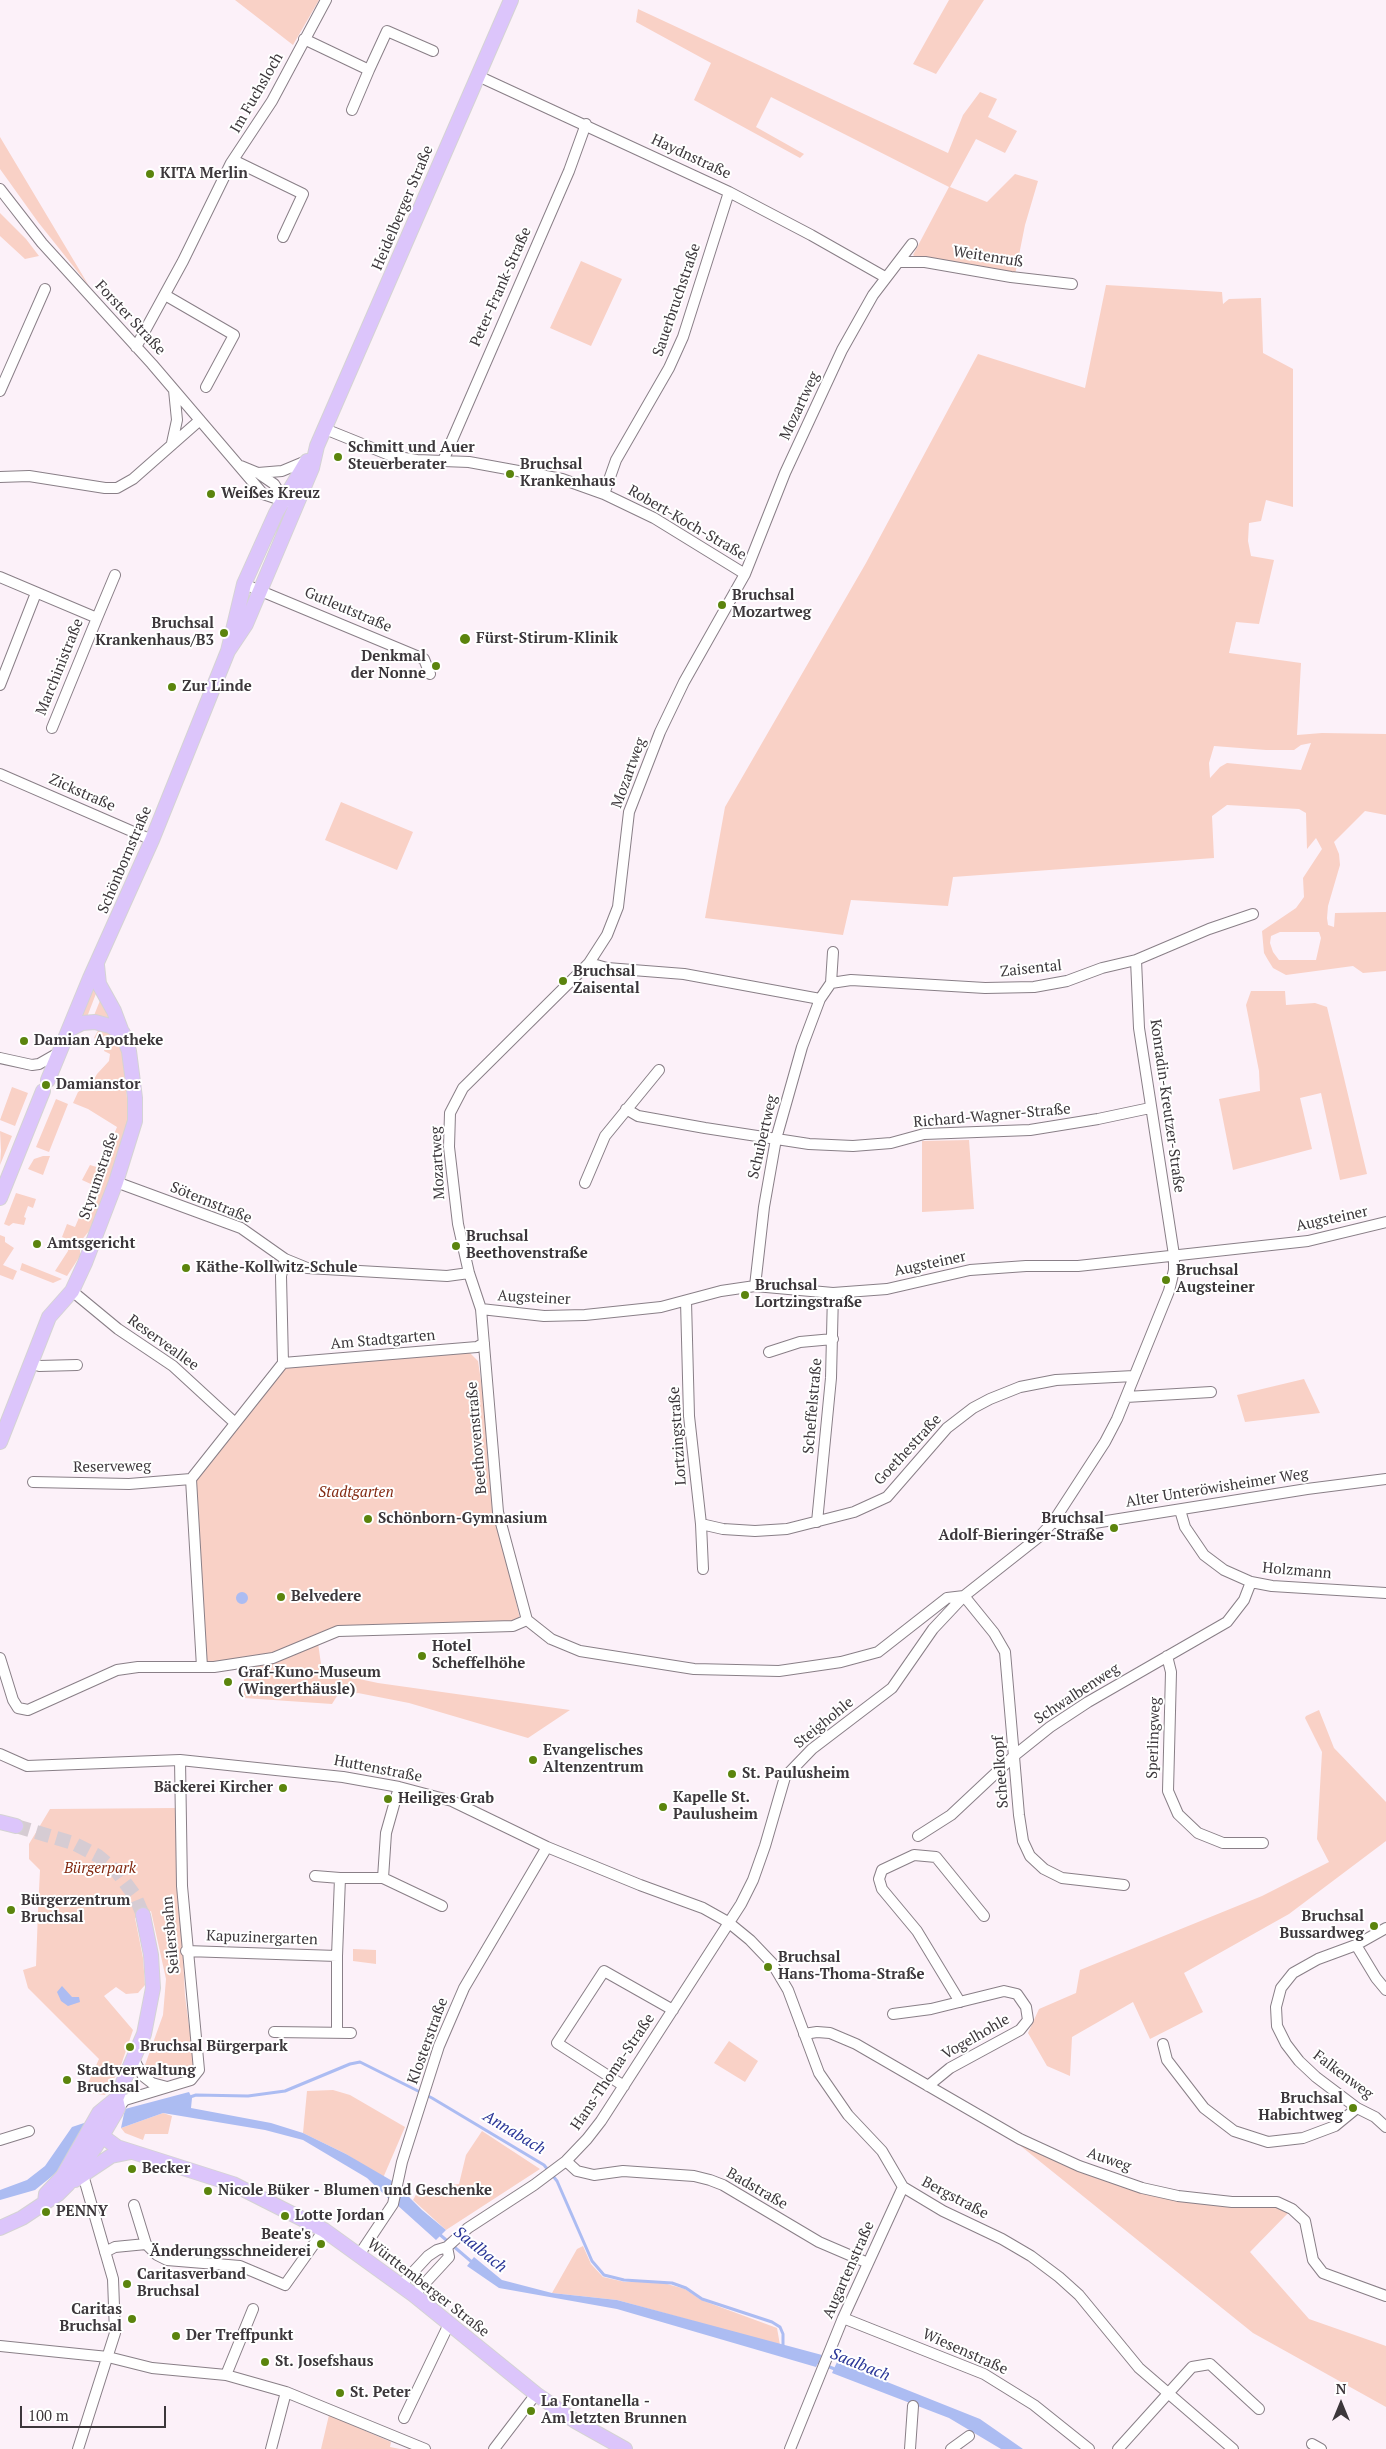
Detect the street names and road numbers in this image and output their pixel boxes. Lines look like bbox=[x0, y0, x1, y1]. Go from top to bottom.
street label: Im Fuchsloch bbox=[227, 50, 287, 136]
street label: Haydnstraße bbox=[648, 131, 734, 183]
street label: Heidelberger Straße bbox=[369, 143, 437, 273]
street label: Peter-Frank-Straße bbox=[467, 225, 535, 349]
street label: Sauerbruchstraße bbox=[649, 241, 705, 359]
street label: Weitenruß bbox=[952, 243, 1024, 271]
street label: Forster Straße bbox=[91, 277, 169, 359]
street label: Mozartweg bbox=[776, 369, 824, 443]
street label: Robert-Koch-Straße bbox=[625, 482, 749, 564]
street label: Gutleutstraße bbox=[302, 583, 394, 637]
street label: Marchinistraße bbox=[32, 616, 88, 718]
street label: Mozartweg bbox=[608, 735, 650, 811]
street label: Zickstraße bbox=[46, 770, 118, 816]
street label: Schönbornstraße bbox=[94, 804, 156, 916]
street label: Zaisental bbox=[999, 957, 1063, 981]
street label: Konradin-Kreutzer-Straße bbox=[1146, 1018, 1188, 1194]
street label: Schubertweg bbox=[745, 1093, 781, 1181]
street label: Richard-Wagner-Straße bbox=[913, 1100, 1071, 1132]
street label: Mozartweg bbox=[427, 1126, 449, 1200]
street label: Styrumstraße bbox=[76, 1130, 122, 1222]
street label: Söternstraße bbox=[168, 1178, 254, 1228]
street label: Augsteiner bbox=[1294, 1203, 1370, 1235]
street label: Augsteiner bbox=[892, 1248, 968, 1280]
street label: Augsteiner bbox=[497, 1287, 571, 1309]
street label: Reserveallee bbox=[124, 1311, 202, 1375]
street label: Am Stadtgarten bbox=[330, 1326, 436, 1354]
street label: Scheffelstraße bbox=[800, 1357, 826, 1455]
street label: Beethovenstraße bbox=[463, 1381, 491, 1495]
street label: Lortzingstraße bbox=[666, 1386, 690, 1486]
street label: Goethestraße bbox=[871, 1411, 945, 1489]
street label: Reserveweg bbox=[73, 1457, 151, 1477]
street label: Alter Unteröwisheimer Weg bbox=[1125, 1465, 1309, 1511]
street label: Holzmann bbox=[1262, 1559, 1332, 1583]
street label: Schwalbenweg bbox=[1031, 1660, 1123, 1728]
street label: Steighohle bbox=[791, 1694, 857, 1752]
street label: Sperlingweg bbox=[1144, 1697, 1164, 1779]
street label: Scheelkopf bbox=[989, 1735, 1013, 1809]
street label: Huttenstraße bbox=[332, 1752, 424, 1786]
street label: Seilersbahn bbox=[159, 1895, 183, 1975]
street label: Kapuzinergarten bbox=[206, 1927, 318, 1949]
street label: Klosterstraße bbox=[404, 1995, 452, 2087]
street label: Hans-Thoma-Straße bbox=[567, 2010, 659, 2134]
street label: Vogelhohle bbox=[939, 2010, 1013, 2064]
street label: Falkenweg bbox=[1309, 2047, 1377, 2103]
street label: Auweg bbox=[1085, 2144, 1133, 2176]
street label: Badstraße bbox=[723, 2164, 791, 2214]
street label: Bergstraße bbox=[919, 2173, 991, 2223]
street label: Augartenstraße bbox=[820, 2219, 878, 2321]
street label: Württemberger Straße bbox=[363, 2235, 493, 2341]
street label: Wiesenstraße bbox=[920, 2325, 1010, 2379]

